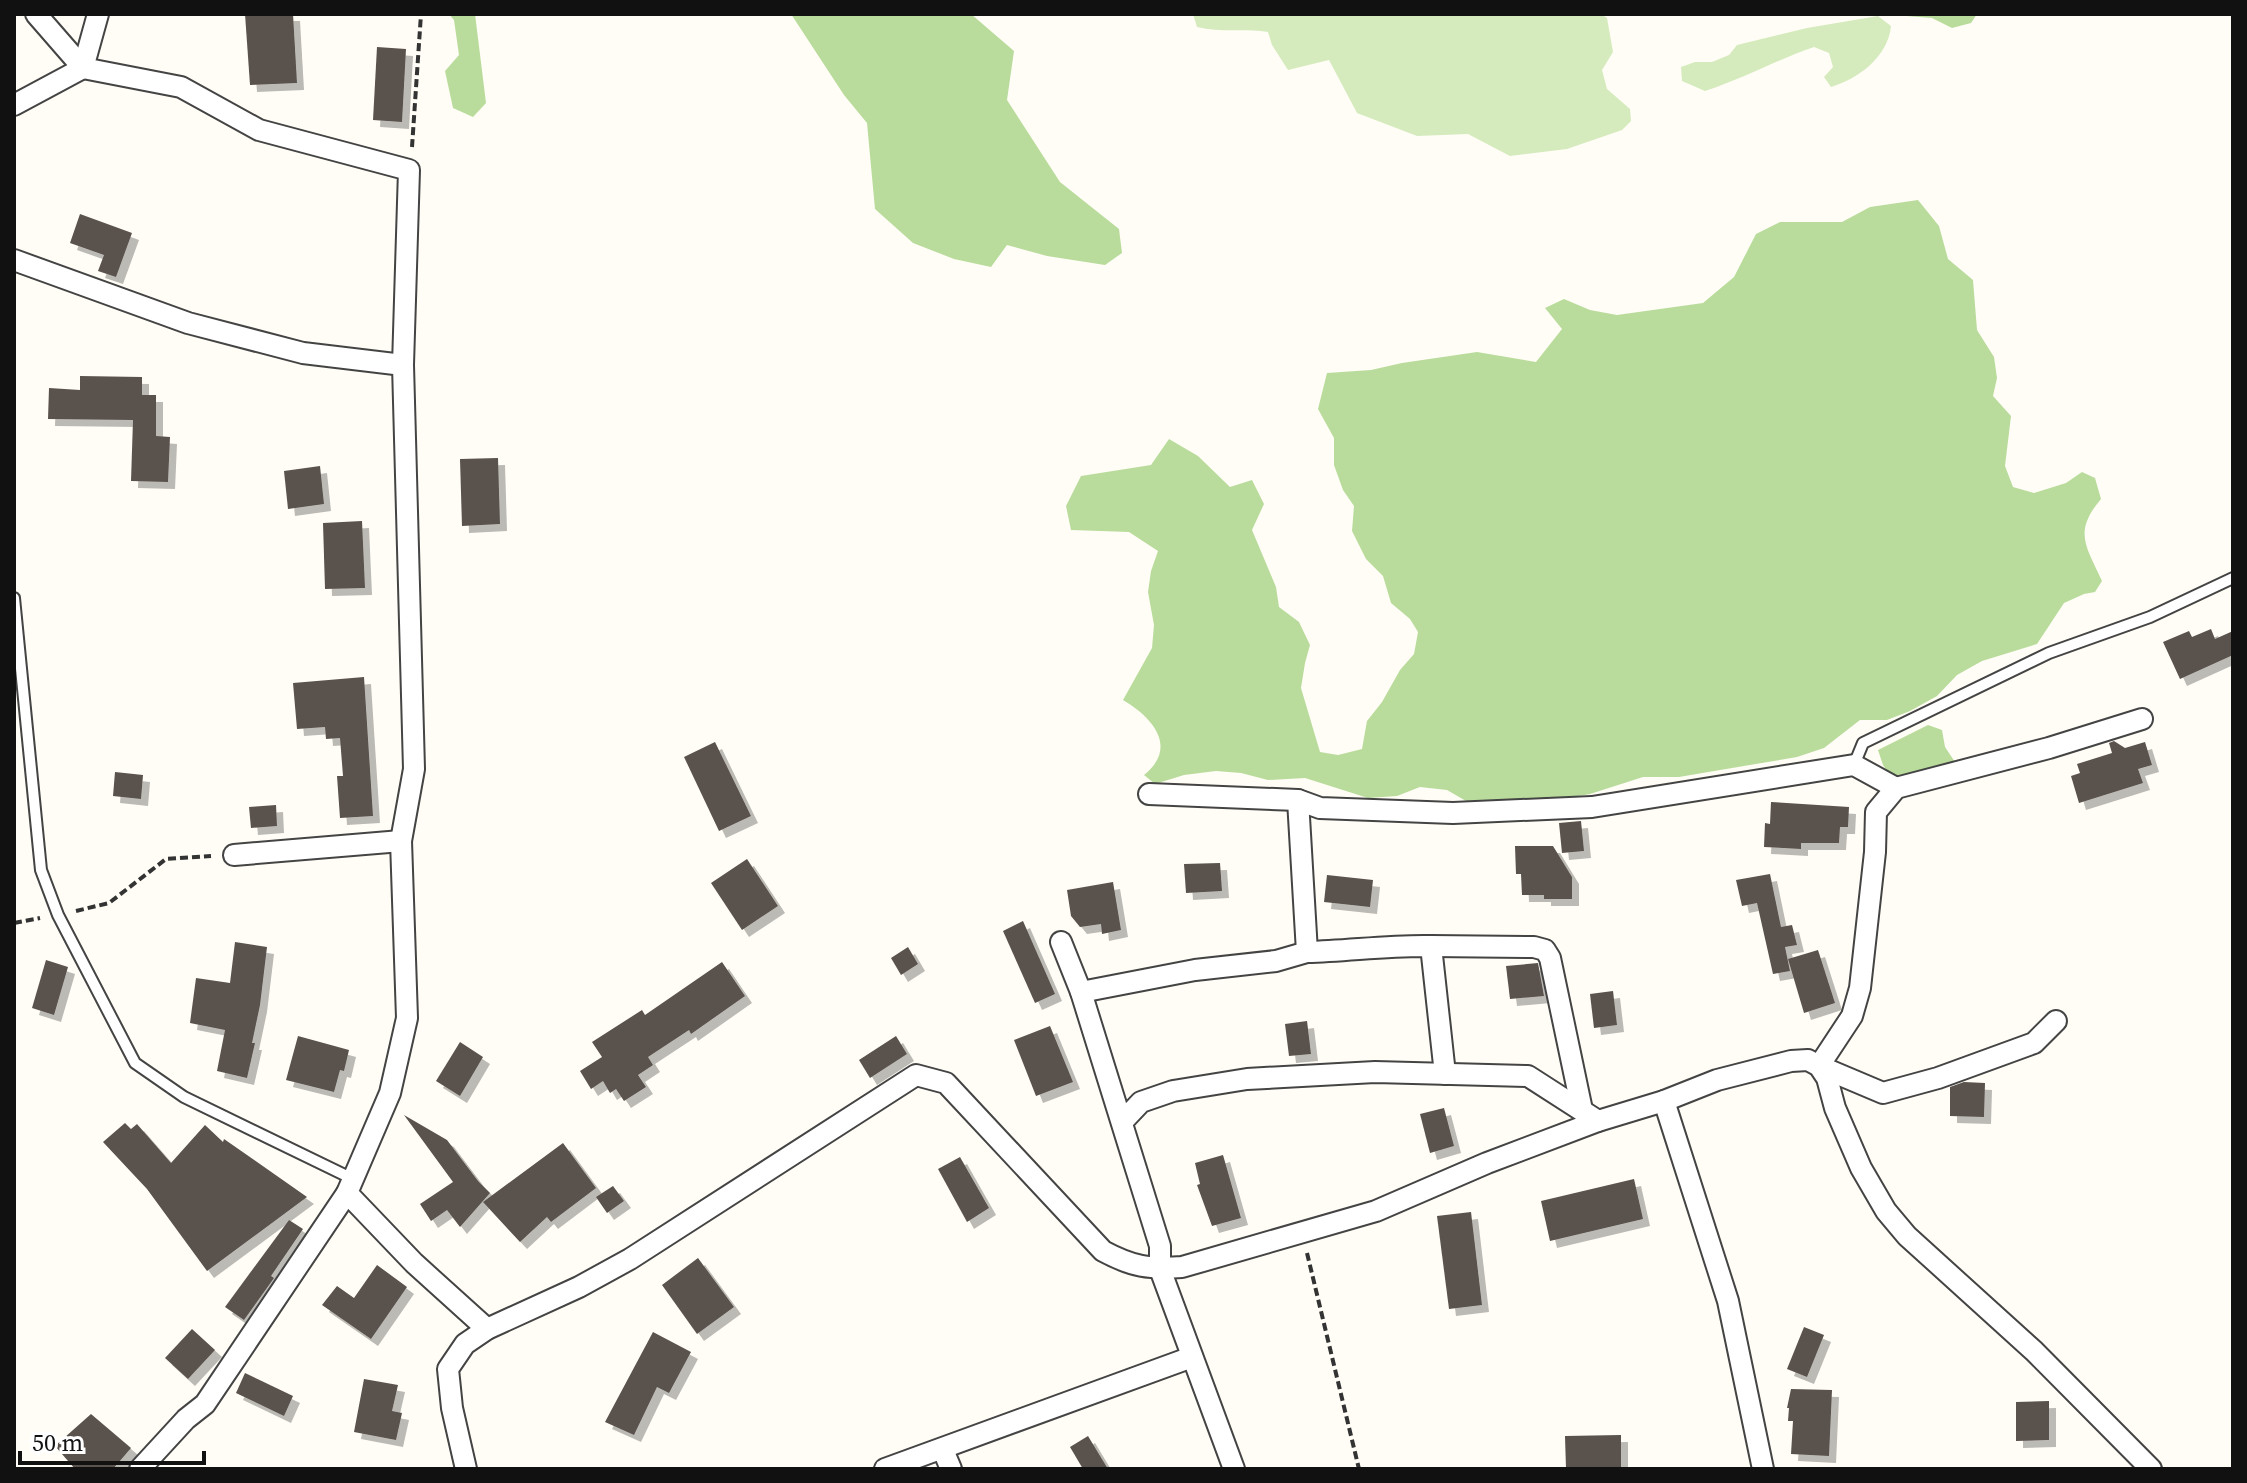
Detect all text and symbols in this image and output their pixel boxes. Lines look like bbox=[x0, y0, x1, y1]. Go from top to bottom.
scale bar bbox=[20, 1415, 204, 1465]
text: 50 m bbox=[32, 1426, 83, 1459]

